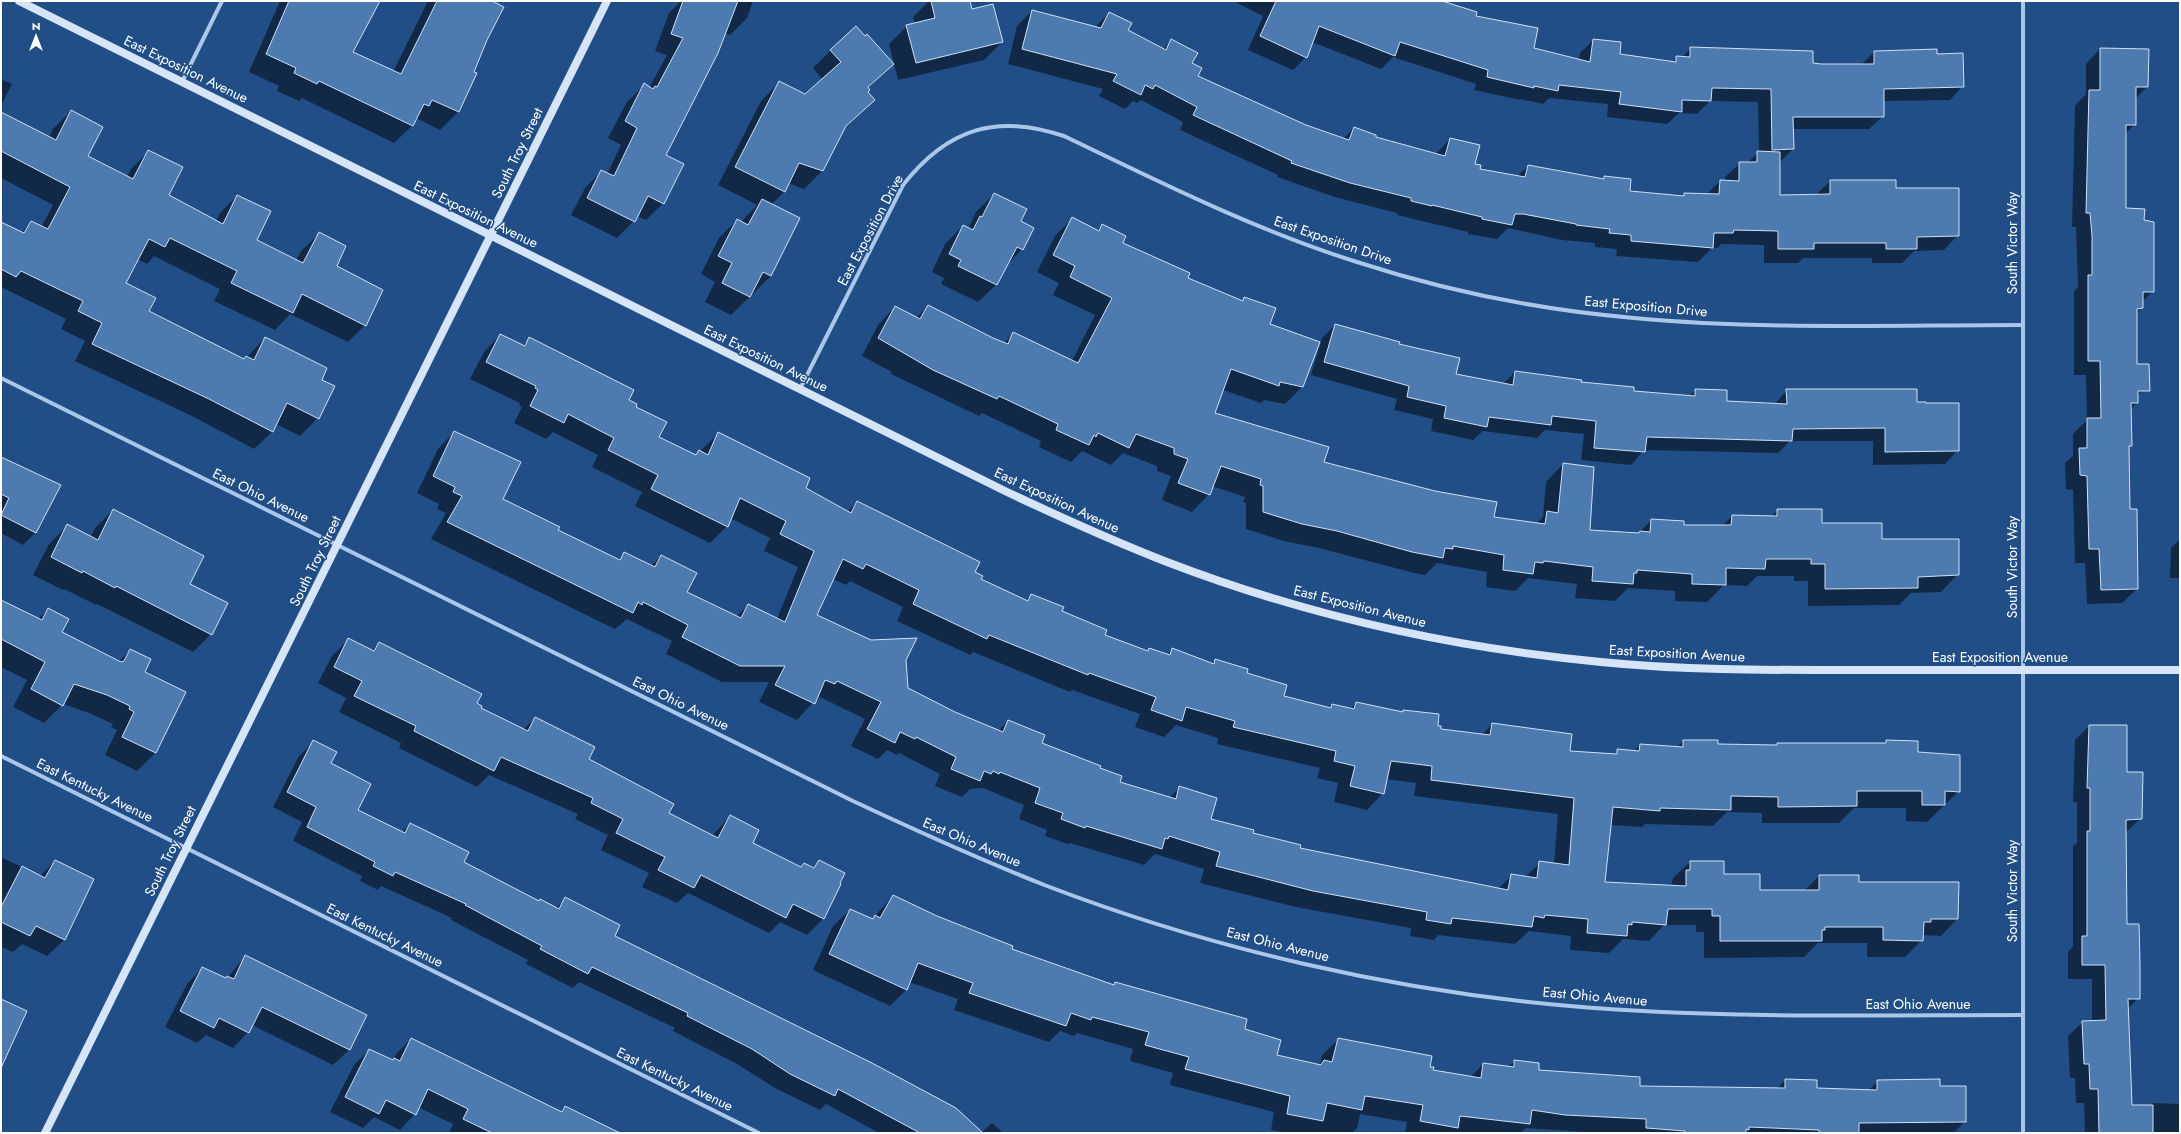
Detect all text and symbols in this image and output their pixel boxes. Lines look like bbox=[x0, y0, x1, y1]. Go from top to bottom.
north arrow bbox=[16, 16, 56, 56]
text: N bbox=[32, 18, 40, 34]
street label: East Exposition Avenue bbox=[121, 30, 251, 108]
street label: South Troy Street bbox=[486, 104, 548, 202]
street label: East Exposition Drive bbox=[832, 171, 908, 289]
street label: East Exposition Avenue bbox=[411, 175, 541, 253]
street label: South Victor Way bbox=[2002, 191, 2022, 294]
street label: East Exposition Drive bbox=[1271, 210, 1395, 270]
street label: East Exposition Drive bbox=[1584, 291, 1708, 321]
street label: East Exposition Avenue bbox=[701, 319, 831, 397]
street label: East Exposition Avenue bbox=[991, 462, 1123, 538]
street label: East Ohio Avenue bbox=[209, 463, 313, 527]
street label: South Troy Street bbox=[284, 512, 346, 610]
street label: South Victor Way bbox=[2002, 515, 2022, 618]
street label: East Exposition Avenue bbox=[1292, 580, 1428, 632]
street label: East Exposition Avenue bbox=[1609, 639, 1745, 667]
street label: East Exposition Avenue bbox=[1932, 647, 2068, 667]
street label: East Ohio Avenue bbox=[629, 671, 733, 735]
street label: East Kentucky Avenue bbox=[33, 753, 157, 827]
street label: South Troy Street bbox=[139, 802, 201, 900]
street label: East Ohio Avenue bbox=[920, 812, 1024, 872]
street label: South Victor Way bbox=[2002, 839, 2022, 942]
street label: East Kentucky Avenue bbox=[323, 898, 447, 972]
street label: East Ohio Avenue bbox=[1225, 922, 1331, 966]
street label: East Ohio Avenue bbox=[1542, 981, 1648, 1011]
street label: East Ohio Avenue bbox=[1865, 994, 1971, 1014]
street label: East Kentucky Avenue bbox=[613, 1042, 737, 1116]

